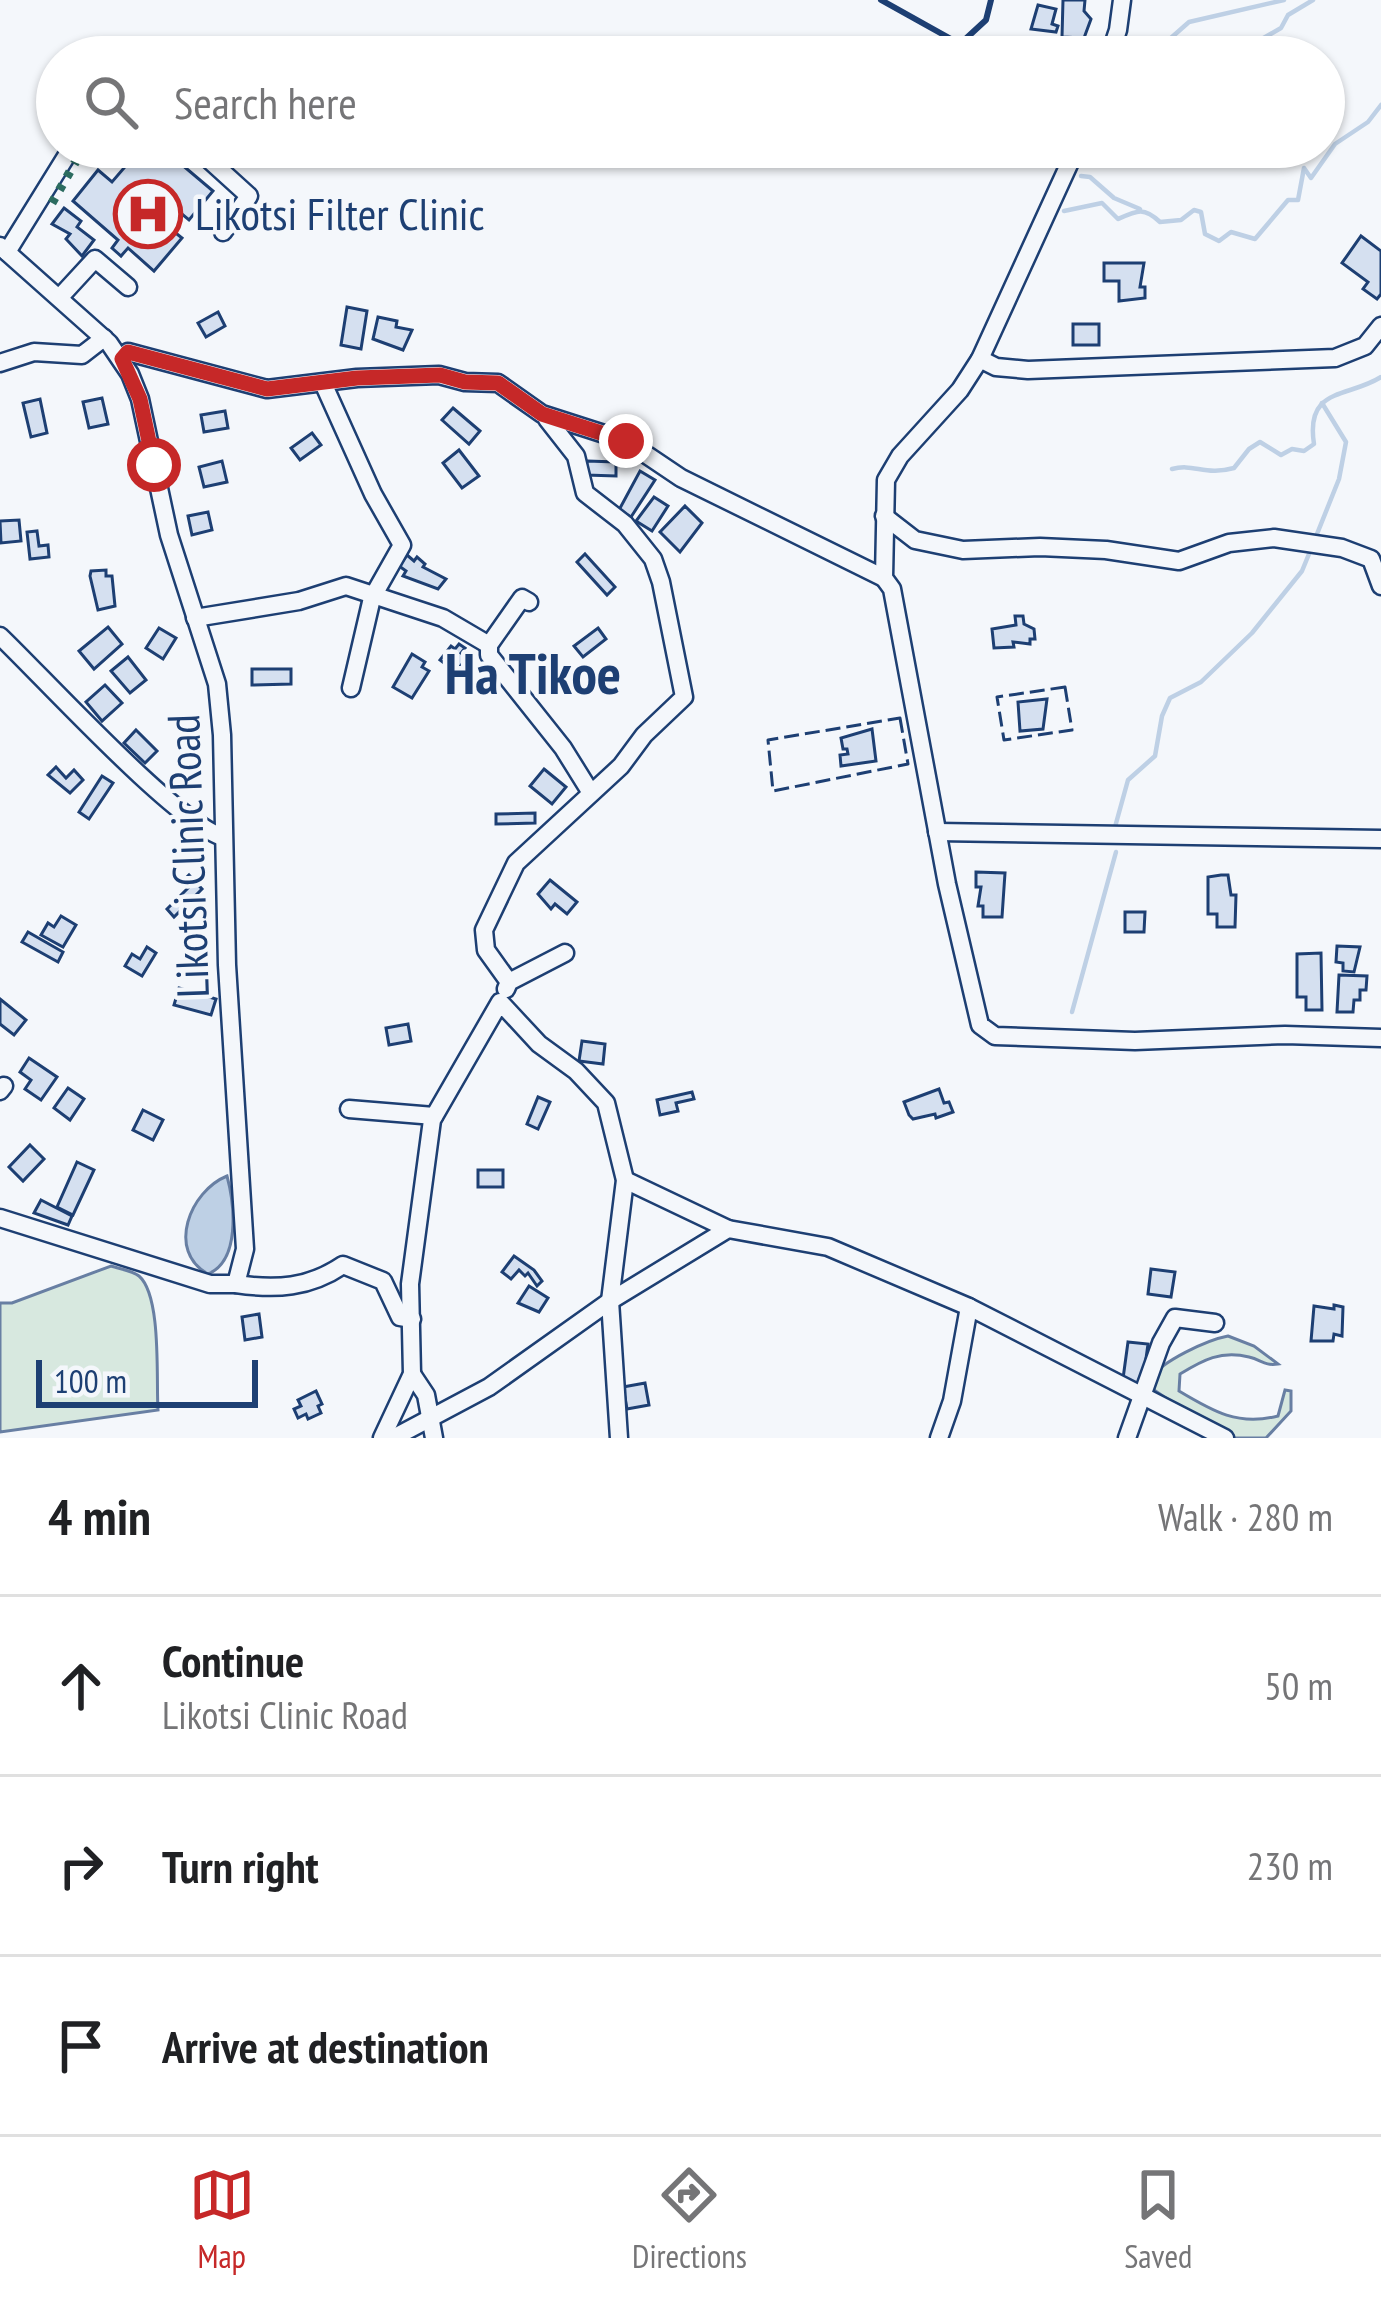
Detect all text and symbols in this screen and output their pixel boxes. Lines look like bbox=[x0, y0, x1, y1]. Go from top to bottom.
search box bbox=[36, 36, 1345, 168]
icon: search bbox=[78, 69, 144, 135]
text: Search here bbox=[174, 73, 357, 131]
hospital icon: Likotsi Filter Clinic bbox=[113, 179, 183, 249]
place label: Likotsi Filter Clinic bbox=[195, 184, 485, 242]
route end bbox=[599, 414, 653, 468]
route start bbox=[127, 438, 181, 492]
district label: Ha Tikoe bbox=[445, 636, 621, 710]
street label: Likotsi Clinic Road bbox=[153, 713, 221, 999]
scale bar bbox=[36, 1354, 258, 1407]
text: 100 m bbox=[54, 1359, 127, 1402]
text: 4 min bbox=[48, 1483, 151, 1549]
text: Walk · 280 m bbox=[1158, 1491, 1333, 1542]
text: Continue bbox=[162, 1631, 304, 1689]
icon: ahead bbox=[48, 1653, 114, 1719]
text: 50 m bbox=[1264, 1660, 1333, 1711]
text: Likotsi Clinic Road bbox=[162, 1689, 408, 1740]
icon: right bbox=[48, 1833, 114, 1899]
text: Turn right bbox=[162, 1837, 319, 1895]
text: 230 m bbox=[1247, 1840, 1333, 1891]
icon: arrive bbox=[48, 2013, 114, 2079]
text: Arrive at destination bbox=[162, 2017, 489, 2075]
tab: Map bbox=[189, 2162, 255, 2277]
tab: Directions bbox=[632, 2162, 747, 2277]
tab: Saved bbox=[1124, 2162, 1192, 2277]

